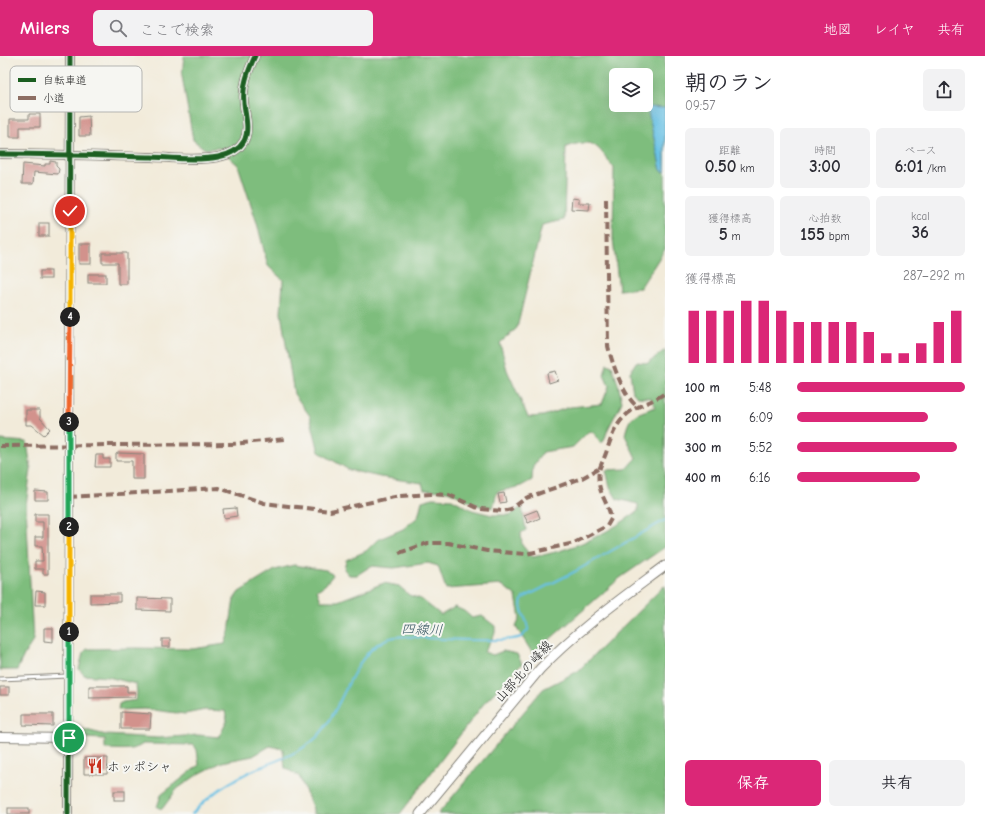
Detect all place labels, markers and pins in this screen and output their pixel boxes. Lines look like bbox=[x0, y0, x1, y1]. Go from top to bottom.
pin bbox=[53, 194, 87, 228]
pin: 4 bbox=[60, 307, 80, 327]
pin: 3 bbox=[59, 412, 79, 432]
pin: 2 bbox=[59, 517, 79, 537]
pin: 1 bbox=[59, 622, 79, 642]
pin bbox=[52, 721, 86, 755]
restaurant icon: ホッポシャ bbox=[86, 757, 104, 775]
place label: ホッポシャ bbox=[107, 759, 172, 774]

